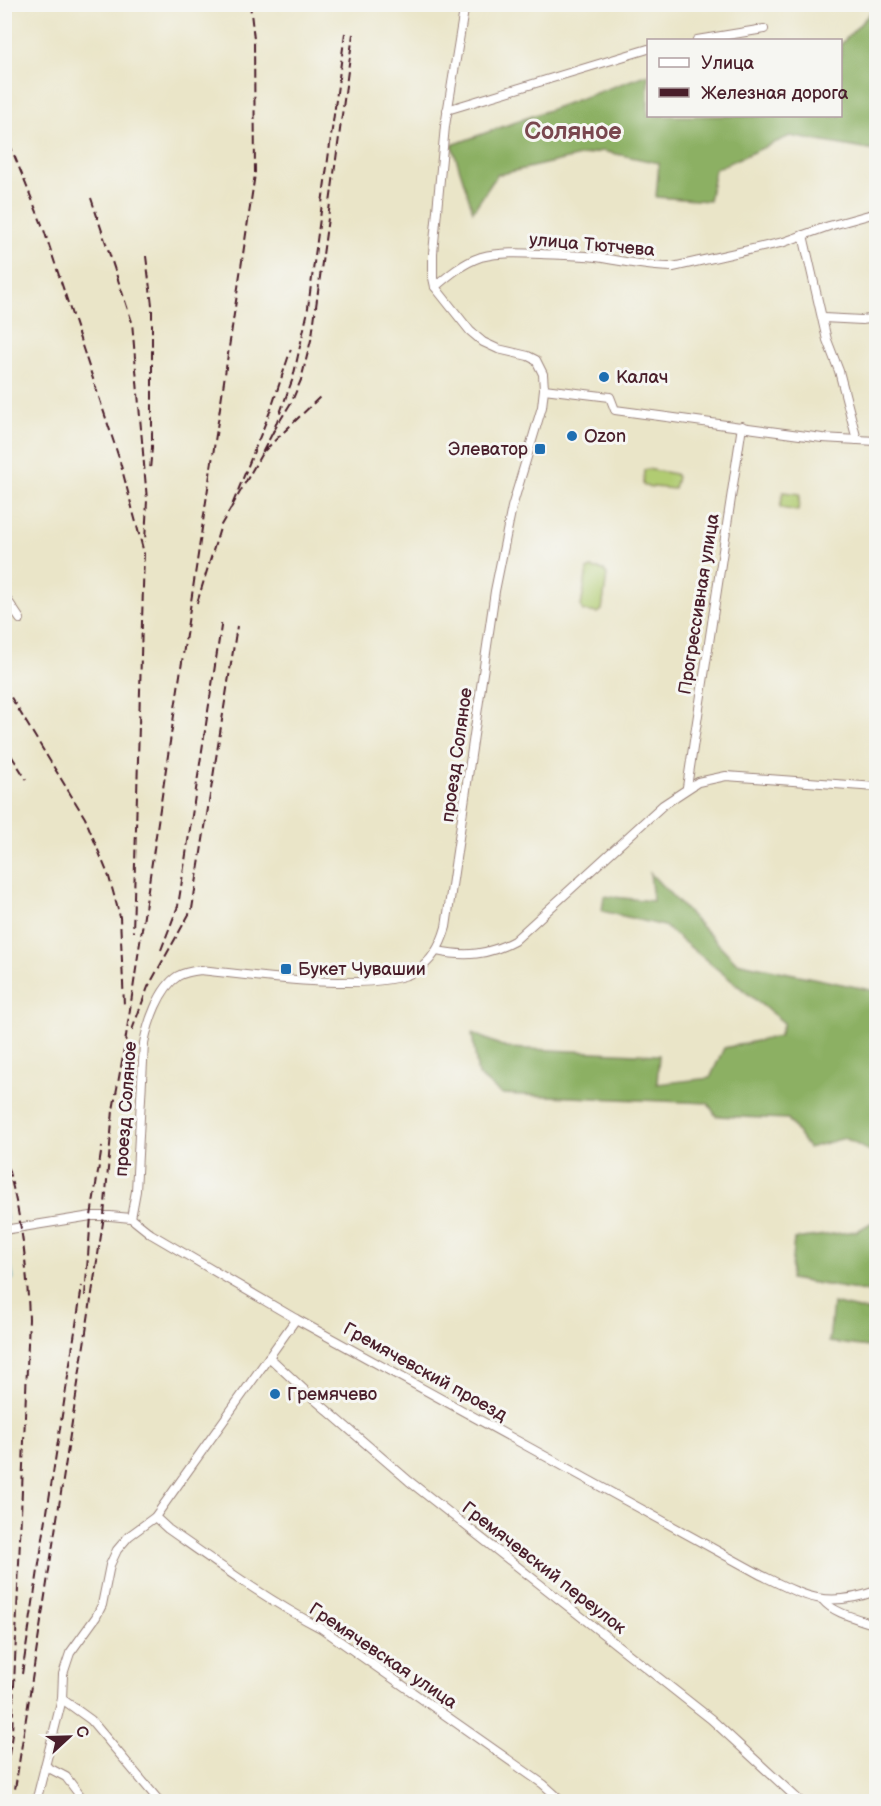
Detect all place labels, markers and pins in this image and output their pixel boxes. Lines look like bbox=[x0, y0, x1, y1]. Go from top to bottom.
place label: Калач bbox=[616, 367, 668, 388]
marker: Калач bbox=[597, 370, 611, 384]
place label: Ozon bbox=[584, 426, 626, 447]
marker: Ozon bbox=[565, 429, 579, 443]
place label: Элеватор bbox=[448, 439, 528, 460]
marker: Элеватор bbox=[533, 442, 547, 456]
place label: Букет Чувашии bbox=[298, 959, 426, 980]
marker: Букет Чувашии bbox=[279, 962, 293, 976]
place label: Гремячево bbox=[287, 1384, 377, 1405]
marker: Гремячево bbox=[268, 1387, 282, 1401]

